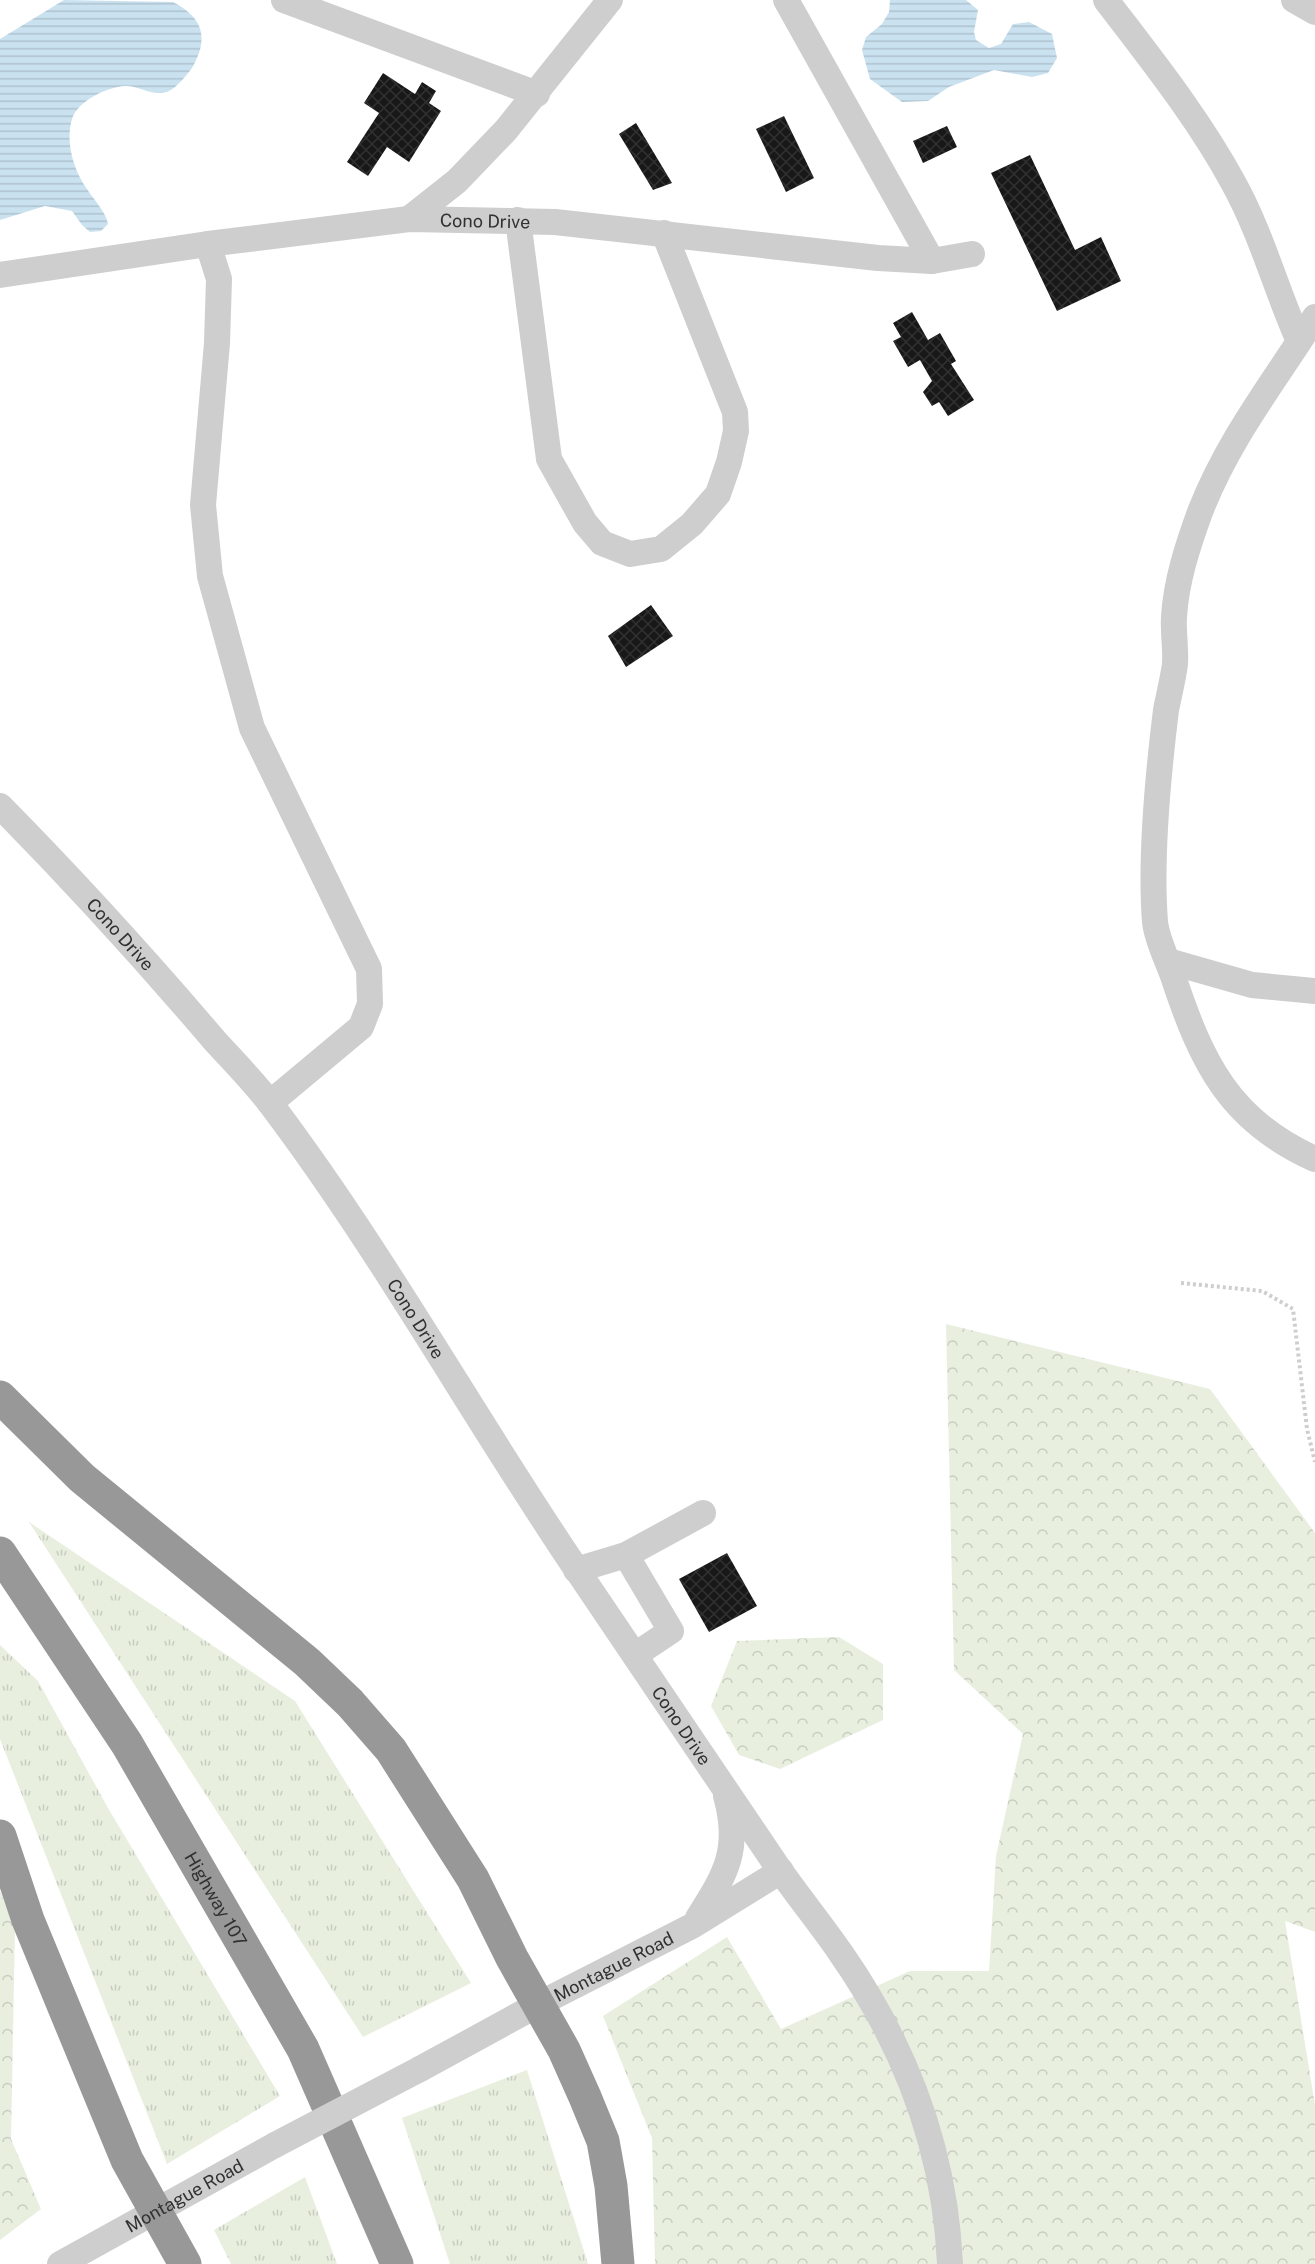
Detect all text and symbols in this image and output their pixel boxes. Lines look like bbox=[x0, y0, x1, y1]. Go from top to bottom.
street label: Cono Drive bbox=[440, 209, 531, 232]
street label: Cono Drive bbox=[83, 893, 159, 975]
street label: Cono Drive bbox=[383, 1275, 449, 1362]
street label: Cono Drive bbox=[648, 1682, 716, 1769]
street label: Highway 107 bbox=[181, 1848, 252, 1950]
street label: Montague Road bbox=[550, 1927, 677, 2005]
street label: Montague Road bbox=[122, 2154, 247, 2236]

